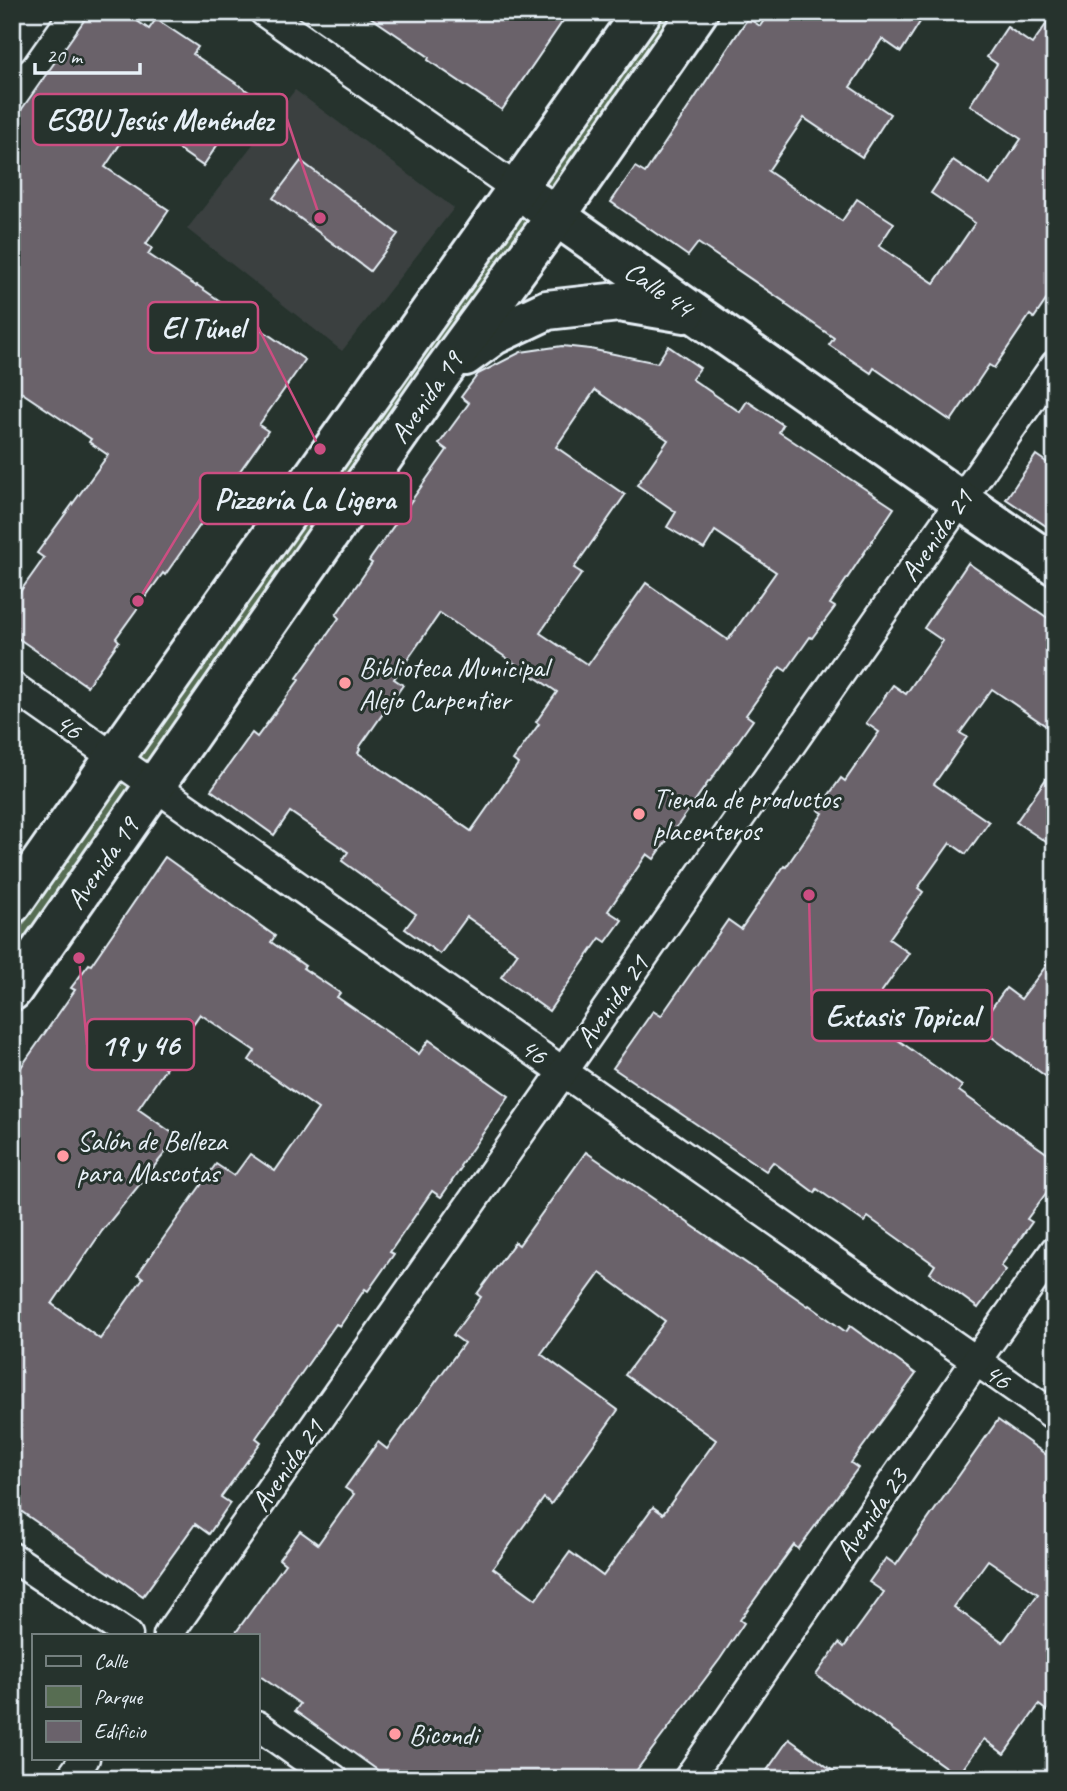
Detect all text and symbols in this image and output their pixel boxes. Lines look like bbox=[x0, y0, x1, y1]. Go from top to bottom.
scale bar bbox=[35, 32, 140, 76]
text: 20 m bbox=[46, 43, 84, 69]
callout: ESBU Jesús Menéndez bbox=[33, 94, 287, 145]
text: ESBU Jesús Menéndez bbox=[47, 101, 276, 139]
street label: Calle 44 bbox=[618, 253, 702, 327]
callout: El Túnel bbox=[148, 302, 258, 353]
text: El Túnel bbox=[162, 309, 250, 347]
street label: Avenida 19 bbox=[382, 342, 472, 450]
callout: Pizzería La Ligera bbox=[200, 473, 411, 524]
text: Pizzería La Ligera bbox=[214, 480, 398, 518]
street label: Avenida 21 bbox=[892, 481, 981, 588]
place label: Biblioteca Municipal Alejo Carpentier bbox=[359, 650, 554, 717]
marker: Biblioteca Municipal Alejo Carpentier bbox=[337, 675, 353, 691]
street label: 46 bbox=[49, 704, 91, 748]
place label: Tienda de productos placenteros bbox=[653, 781, 842, 848]
marker: Tienda de productos placenteros bbox=[631, 806, 647, 822]
street label: Avenida 19 bbox=[58, 808, 148, 916]
street label: Avenida 21 bbox=[568, 947, 657, 1054]
callout: Extasis Topical bbox=[812, 990, 992, 1041]
text: Extasis Topical bbox=[826, 997, 984, 1035]
callout: 19 y 46 bbox=[87, 1019, 194, 1070]
text: 19 y 46 bbox=[100, 1026, 181, 1064]
street label: 46 bbox=[514, 1029, 556, 1073]
place label: Salón de Belleza para Mascotas bbox=[77, 1123, 228, 1190]
marker: Salón de Belleza para Mascotas bbox=[55, 1148, 71, 1164]
street label: 46 bbox=[978, 1354, 1020, 1398]
street label: Avenida 21 bbox=[243, 1411, 332, 1518]
street label: Avenida 23 bbox=[827, 1459, 917, 1567]
legend bbox=[32, 1634, 259, 1760]
text: Calle bbox=[94, 1648, 128, 1674]
text: Parque bbox=[94, 1684, 143, 1710]
place label: Bicondi bbox=[409, 1717, 482, 1752]
text: Edificio bbox=[94, 1718, 147, 1744]
marker: Bicondi bbox=[387, 1726, 403, 1742]

